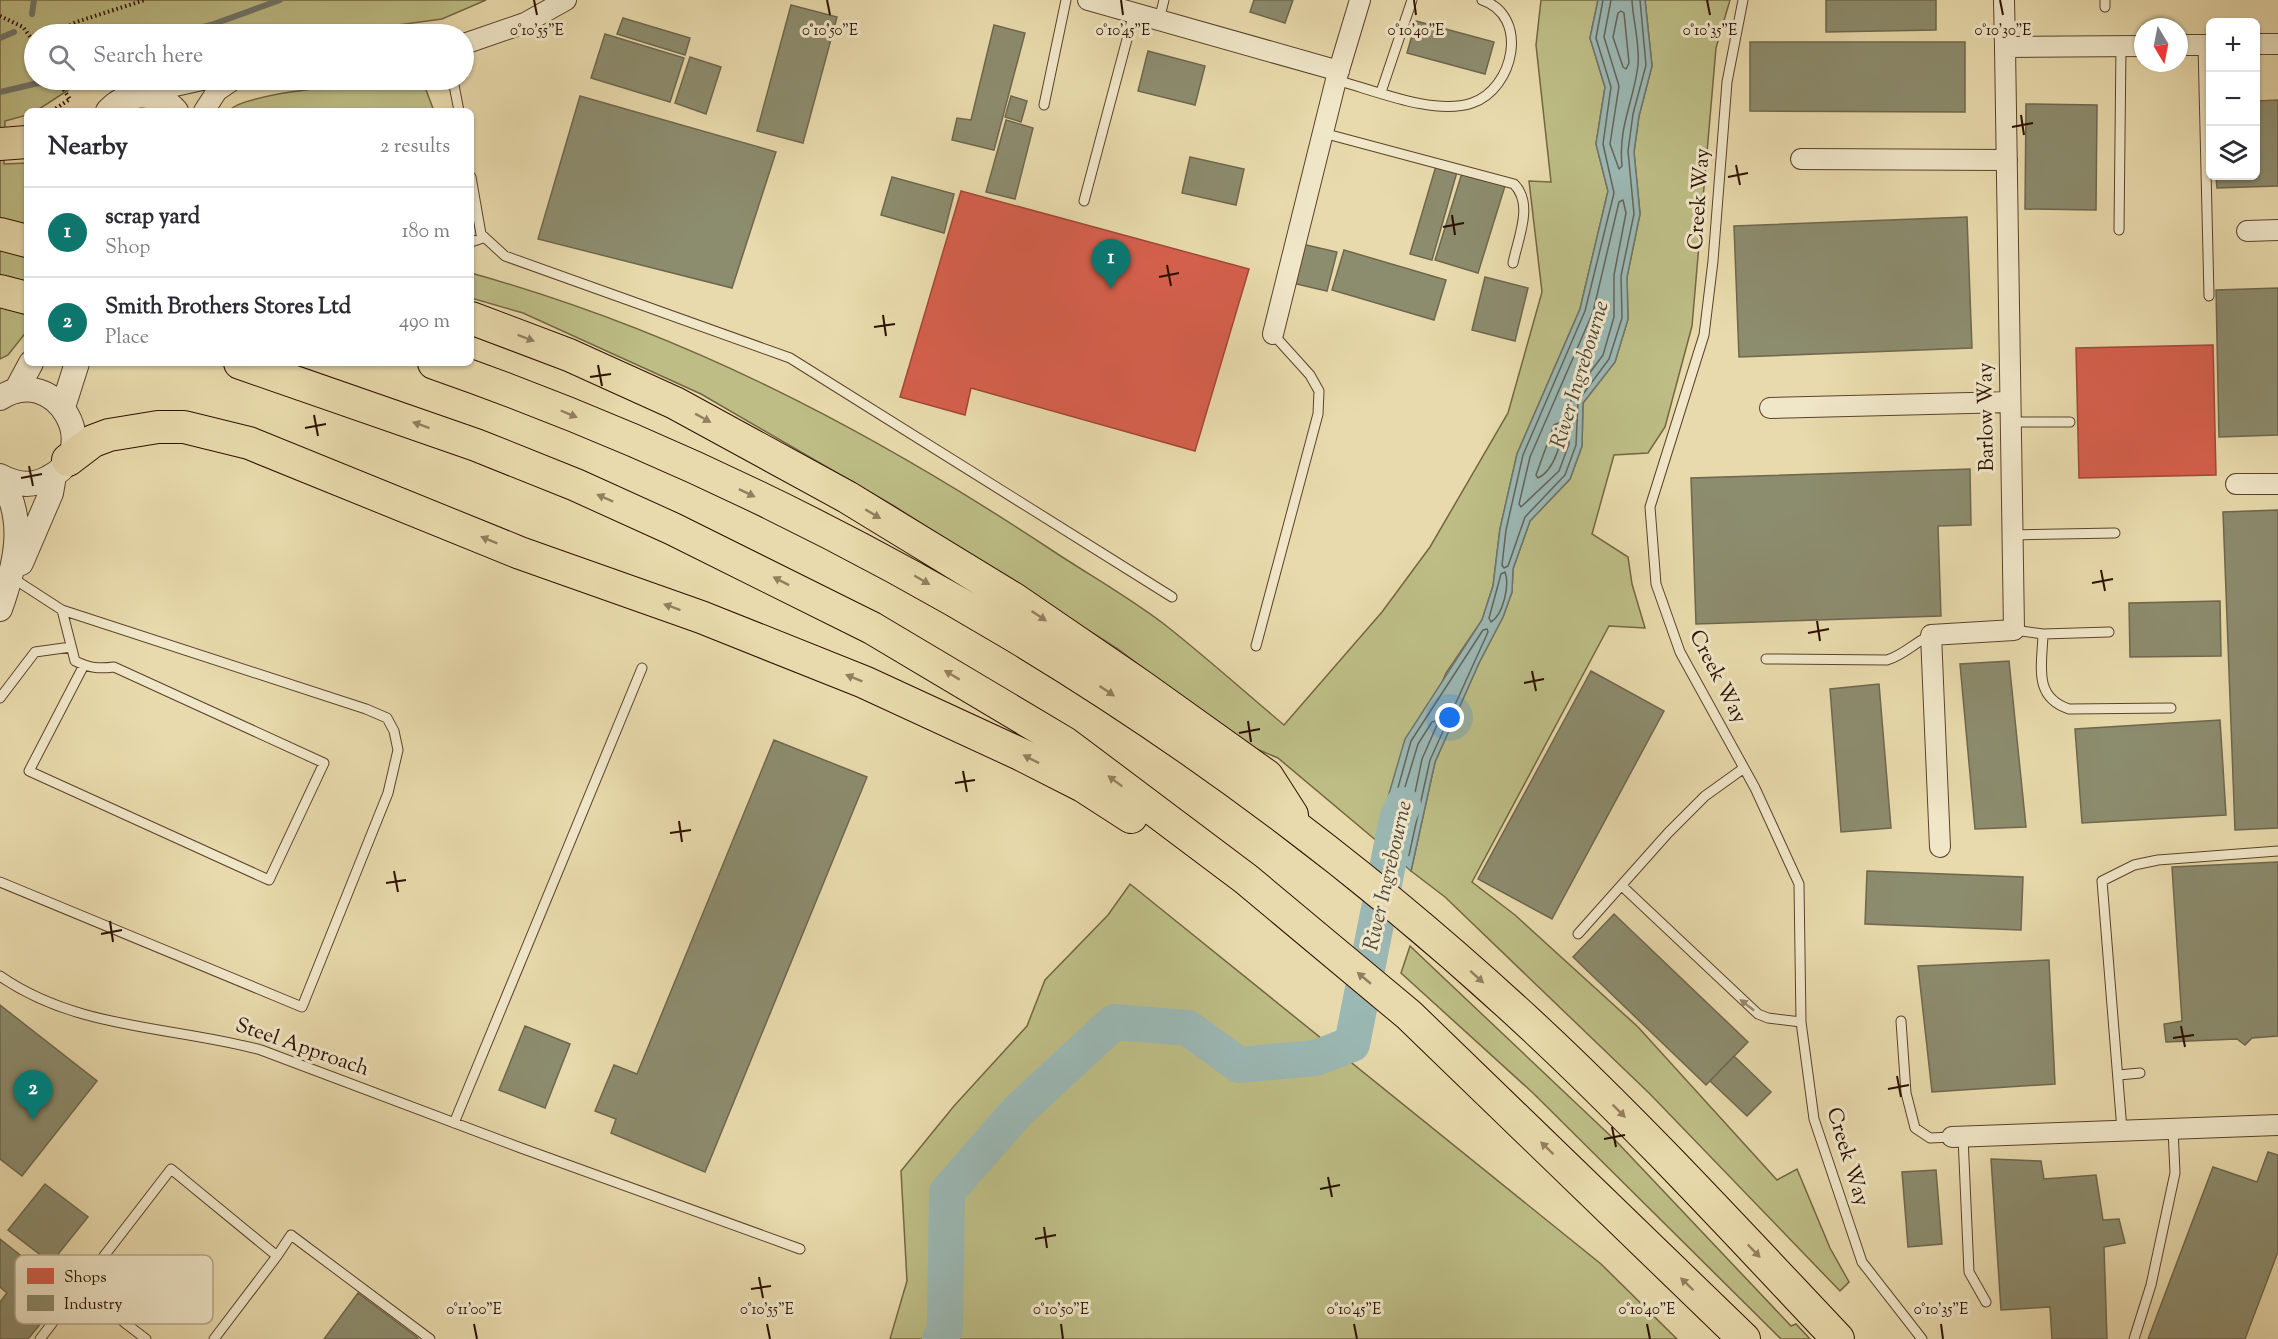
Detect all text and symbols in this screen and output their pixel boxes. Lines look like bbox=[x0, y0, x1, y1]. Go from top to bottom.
north arrow bbox=[2134, 18, 2188, 72]
map controls bbox=[2206, 18, 2260, 180]
button: + bbox=[2206, 18, 2260, 72]
text: 0°10'55"E bbox=[510, 21, 564, 42]
text: 0°10'50"E bbox=[802, 21, 858, 42]
text: 0°10'45"E bbox=[1096, 21, 1150, 42]
text: 0°10'40"E bbox=[1388, 21, 1444, 42]
text: 0°10'35"E bbox=[1683, 21, 1737, 42]
text: 0°10'30"E bbox=[1975, 21, 2031, 42]
search box bbox=[24, 24, 474, 90]
icon: search bbox=[45, 41, 78, 74]
text: Search here bbox=[93, 41, 203, 73]
button: − bbox=[2206, 72, 2260, 126]
button: layers bbox=[2206, 126, 2260, 180]
text: Nearby bbox=[48, 129, 128, 166]
text: 2 results bbox=[380, 133, 450, 162]
street label: Creek Way bbox=[1681, 147, 1719, 251]
text: scrap yard bbox=[105, 202, 200, 234]
text: 1 bbox=[64, 218, 71, 247]
text: 180 m bbox=[402, 218, 450, 247]
text: Shop bbox=[105, 234, 150, 263]
pin: 1 bbox=[1092, 240, 1130, 289]
text: Smith Brothers Stores Ltd bbox=[105, 292, 351, 324]
water label: River Ingrebourne bbox=[1543, 297, 1619, 453]
text: 2 bbox=[63, 308, 72, 337]
text: 490 m bbox=[399, 308, 450, 337]
text: Place bbox=[105, 324, 149, 353]
one-way arrow bbox=[517, 334, 535, 343]
street label: Barlow Way bbox=[1971, 362, 2003, 472]
one-way arrow bbox=[560, 410, 578, 419]
one-way arrow bbox=[695, 413, 712, 423]
one-way arrow bbox=[412, 419, 430, 429]
one-way arrow bbox=[739, 488, 756, 497]
one-way arrow bbox=[596, 493, 613, 502]
one-way arrow bbox=[865, 508, 881, 519]
one-way arrow bbox=[480, 535, 498, 544]
one-way arrow bbox=[914, 575, 931, 585]
one-way arrow bbox=[773, 576, 790, 585]
one-way arrow bbox=[663, 602, 681, 612]
one-way arrow bbox=[1031, 610, 1047, 622]
street label: Creek Way bbox=[1681, 625, 1754, 730]
one-way arrow bbox=[944, 669, 960, 680]
one-way arrow bbox=[844, 673, 862, 683]
one-way arrow bbox=[1099, 685, 1115, 696]
your location bbox=[1435, 703, 1464, 732]
one-way arrow bbox=[1022, 755, 1039, 764]
one-way arrow bbox=[1108, 775, 1124, 787]
water label: River Ingrebourne bbox=[1356, 798, 1422, 954]
one-way arrow bbox=[1470, 970, 1485, 984]
one-way arrow bbox=[1356, 971, 1372, 984]
one-way arrow bbox=[1739, 999, 1754, 1011]
street label: Steel Approach bbox=[231, 1011, 373, 1085]
pin: 2 bbox=[14, 1070, 52, 1120]
one-way arrow bbox=[1612, 1103, 1626, 1118]
street label: Creek Way bbox=[1818, 1104, 1876, 1211]
one-way arrow bbox=[1540, 1142, 1554, 1156]
one-way arrow bbox=[1747, 1244, 1761, 1258]
legend bbox=[15, 1255, 213, 1324]
text: Shops bbox=[64, 1267, 107, 1290]
one-way arrow bbox=[1680, 1277, 1694, 1291]
text: Industry bbox=[64, 1294, 122, 1317]
text: 0°11'00"E bbox=[446, 1300, 502, 1321]
text: 0°10'55"E bbox=[740, 1300, 794, 1321]
text: 0°10'50"E bbox=[1033, 1300, 1089, 1321]
text: 0°10'45"E bbox=[1327, 1300, 1381, 1321]
text: 0°10'40"E bbox=[1619, 1300, 1675, 1321]
text: 0°10'35"E bbox=[1914, 1300, 1968, 1321]

